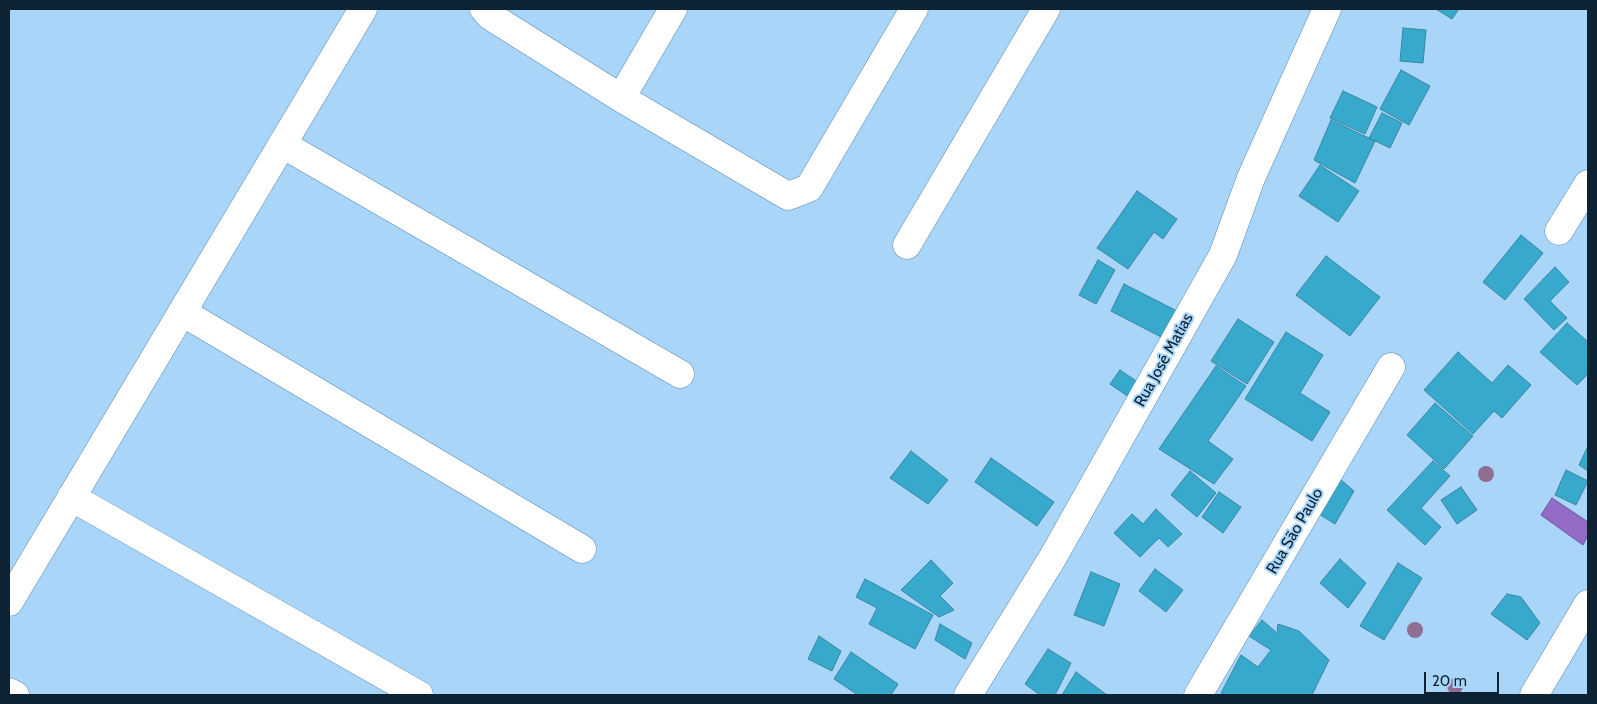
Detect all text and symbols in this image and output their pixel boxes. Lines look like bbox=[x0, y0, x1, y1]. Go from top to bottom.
street label: Rua José Matias bbox=[1130, 310, 1198, 410]
street label: Rua São Paulo bbox=[1263, 485, 1327, 577]
scale bar bbox=[1427, 662, 1502, 694]
text: 20 m bbox=[1432, 672, 1467, 690]

